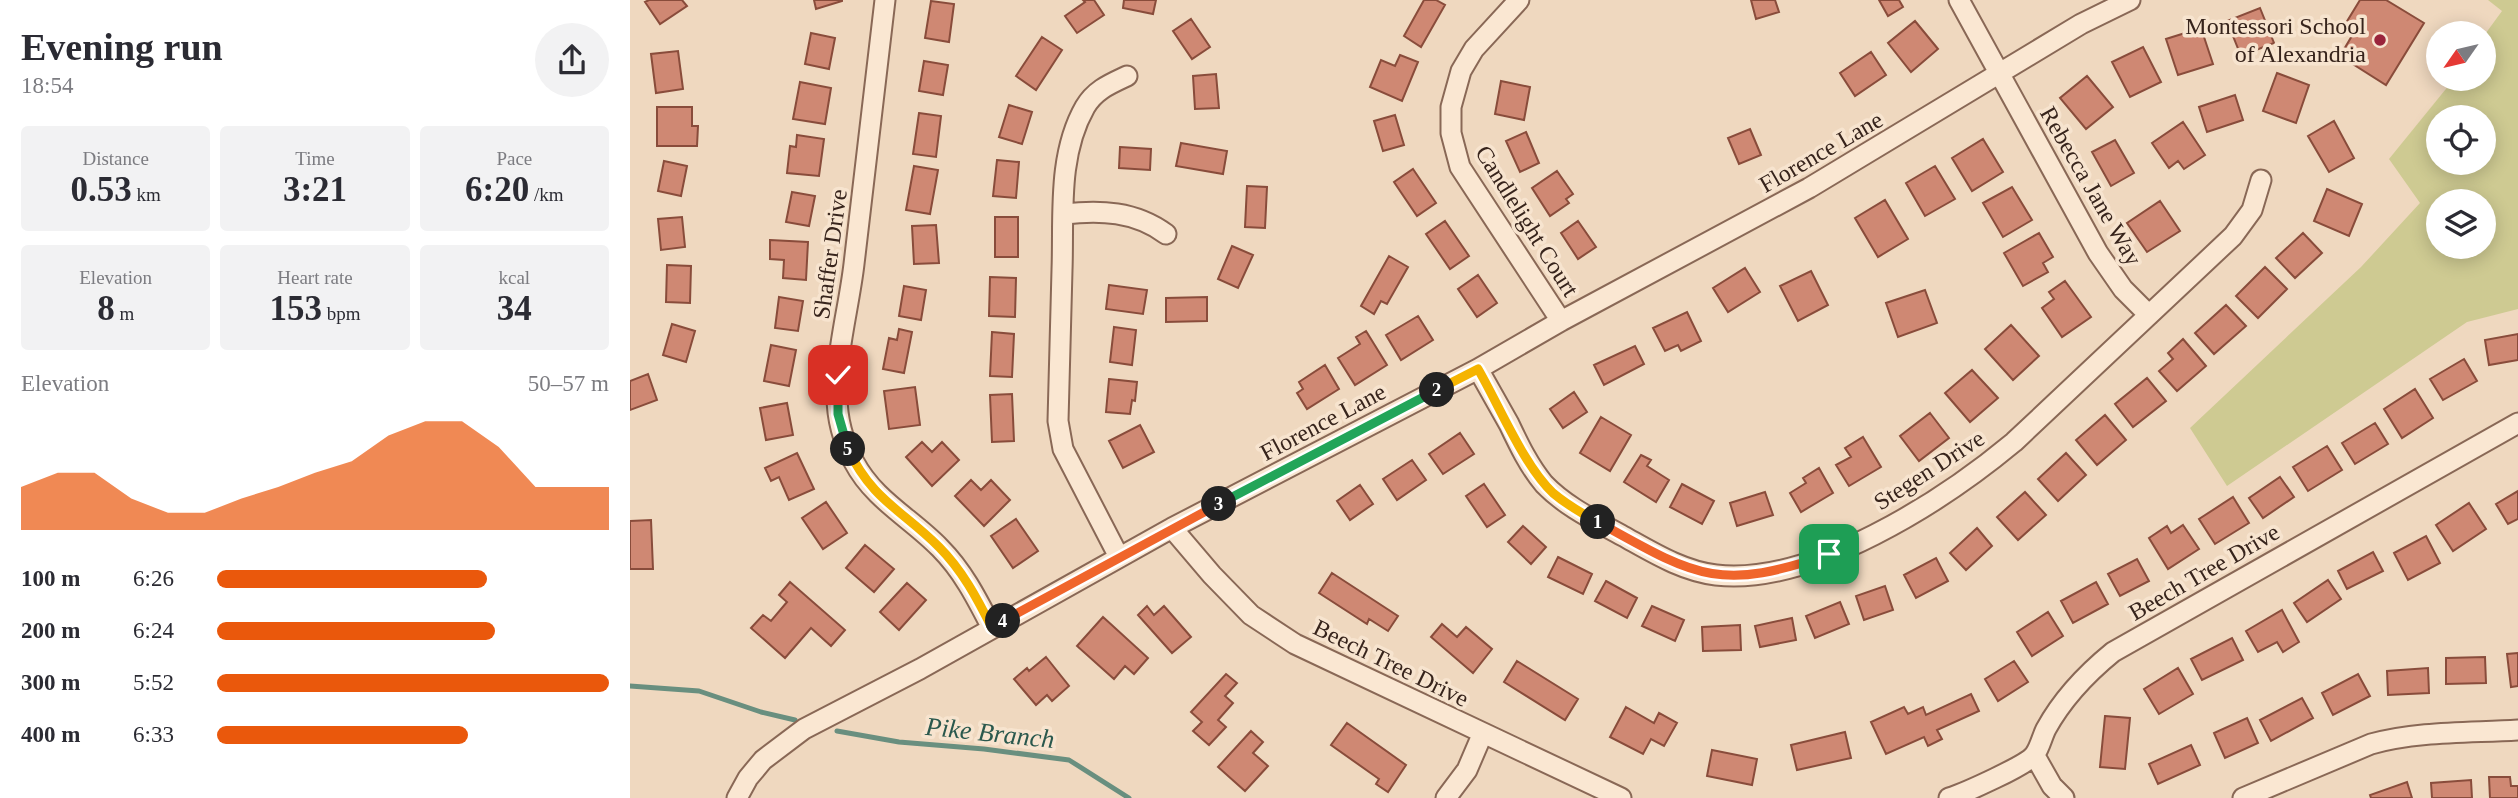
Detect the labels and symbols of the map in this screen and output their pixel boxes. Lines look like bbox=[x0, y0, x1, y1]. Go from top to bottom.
place label: Montessori School of Alexandria bbox=[2185, 13, 2366, 67]
north arrow bbox=[2426, 21, 2496, 91]
marker: Montessori School of Alexandria bbox=[2372, 32, 2388, 48]
street label: Rebecca Jane Way bbox=[2035, 102, 2147, 270]
street label: Florence Lane bbox=[1755, 106, 1887, 198]
street label: Candlelight Court bbox=[1470, 141, 1584, 301]
street label: Shaffer Drive bbox=[808, 187, 852, 321]
pin bbox=[808, 345, 868, 405]
pin: 2 bbox=[1420, 372, 1454, 408]
street label: Florence Lane bbox=[1256, 378, 1390, 466]
street label: Stegen Drive bbox=[1869, 425, 1989, 515]
pin: 5 bbox=[830, 432, 865, 466]
pin: 3 bbox=[1202, 486, 1236, 522]
pin: 1 bbox=[1580, 504, 1616, 540]
street label: Beech Tree Drive bbox=[2124, 518, 2284, 626]
pin bbox=[1799, 524, 1859, 584]
pin: 4 bbox=[986, 604, 1020, 638]
street label: Beech Tree Drive bbox=[1309, 614, 1473, 712]
water label: Pike Branch bbox=[923, 712, 1056, 754]

